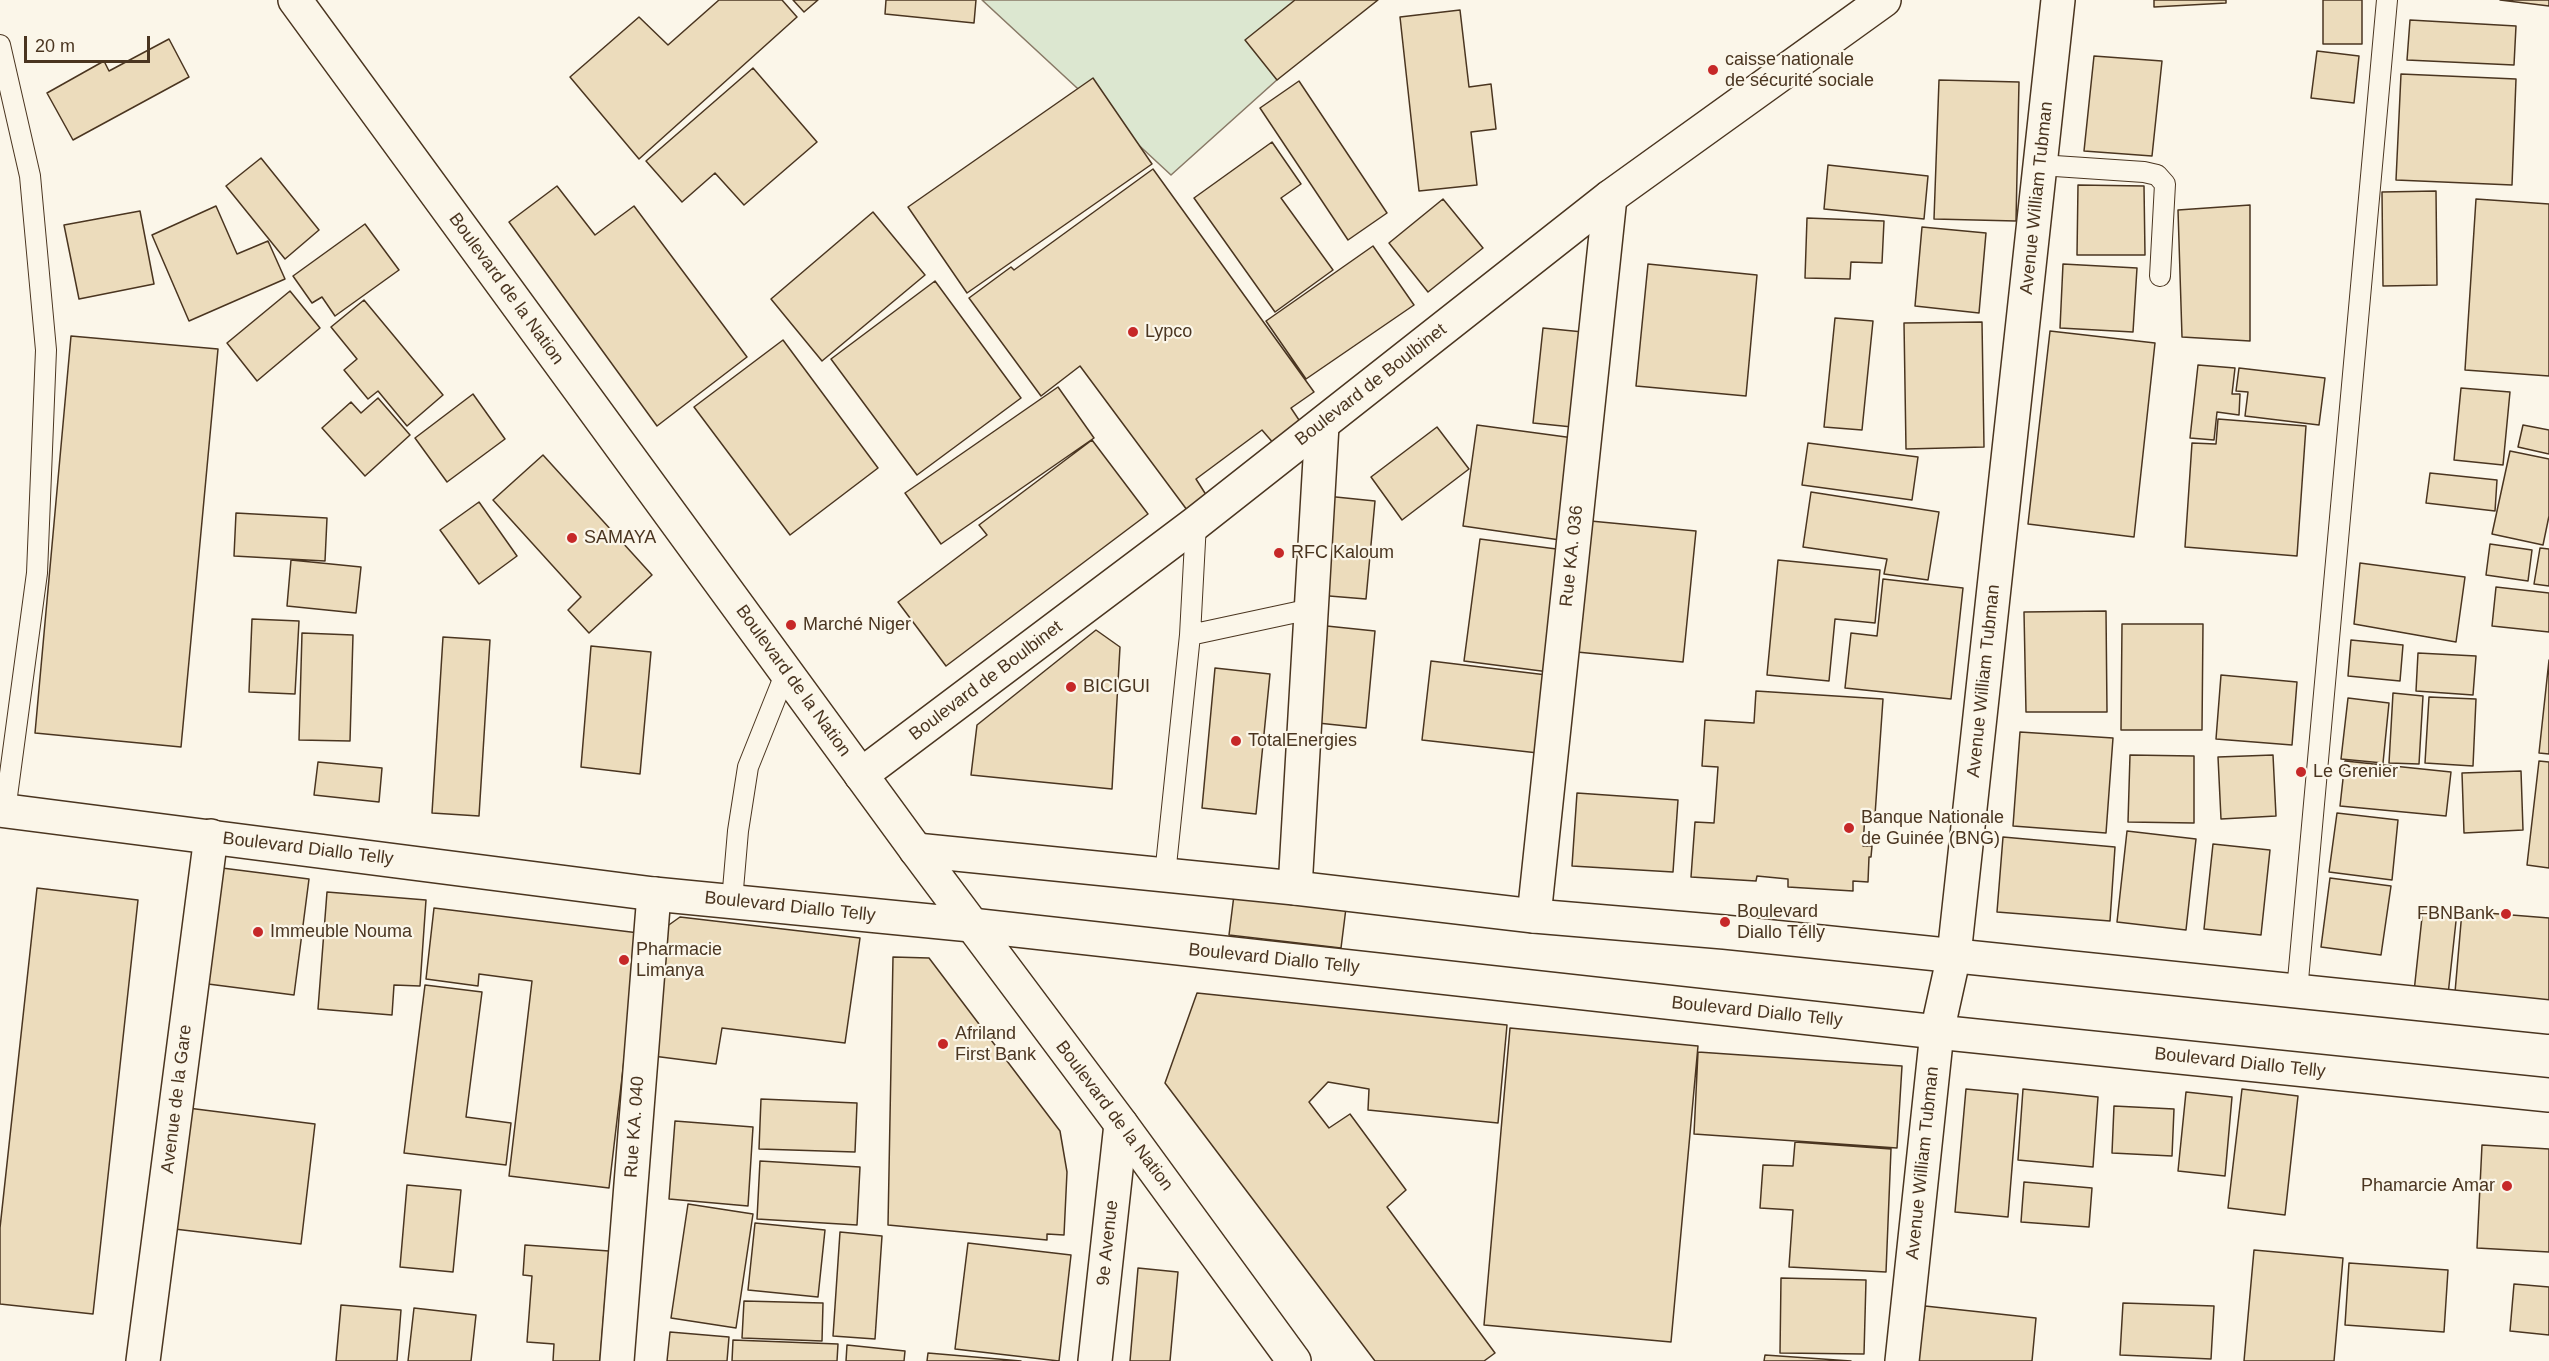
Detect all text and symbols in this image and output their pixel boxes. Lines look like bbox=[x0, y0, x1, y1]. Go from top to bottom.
scale bar bbox=[27, 24, 153, 62]
text: 20 m bbox=[35, 36, 75, 56]
place label: caisse nationale de sécurité sociale bbox=[1725, 49, 1874, 92]
marker: caisse nationale de sécurité sociale bbox=[1706, 63, 1720, 77]
street label: Avenue William Tubman bbox=[2016, 100, 2058, 296]
street label: Boulevard de la Nation bbox=[444, 209, 568, 369]
street label: Boulevard de Boulbinet bbox=[1291, 319, 1451, 451]
place label: Lypco bbox=[1145, 321, 1192, 343]
marker: Lypco bbox=[1126, 325, 1140, 339]
street label: Rue KA. 036 bbox=[1556, 504, 1588, 608]
place label: SAMAYA bbox=[584, 527, 656, 549]
marker: SAMAYA bbox=[565, 531, 579, 545]
place label: RFC Kaloum bbox=[1291, 542, 1394, 564]
marker: RFC Kaloum bbox=[1272, 546, 1286, 560]
street label: Avenue William Tubman bbox=[1963, 583, 2005, 779]
street label: Boulevard de la Nation bbox=[731, 601, 855, 761]
place label: Marché Niger bbox=[803, 614, 911, 636]
street label: Boulevard de Boulbinet bbox=[905, 616, 1067, 746]
marker: Marché Niger bbox=[784, 618, 798, 632]
place label: BICIGUI bbox=[1083, 676, 1150, 698]
marker: BICIGUI bbox=[1064, 680, 1078, 694]
place label: TotalEnergies bbox=[1248, 730, 1357, 752]
marker: TotalEnergies bbox=[1229, 734, 1243, 748]
place label: Le Grenier bbox=[2313, 761, 2398, 783]
marker: Le Grenier bbox=[2294, 765, 2308, 779]
place label: Banque Nationale de Guinée (BNG) bbox=[1861, 807, 2004, 850]
marker: Banque Nationale de Guinée (BNG) bbox=[1842, 821, 1856, 835]
street label: Boulevard Diallo Telly bbox=[221, 828, 395, 870]
street label: Boulevard Diallo Telly bbox=[703, 887, 877, 927]
place label: Boulevard Diallo Télly bbox=[1737, 901, 1825, 944]
place label: FBNBank bbox=[2417, 903, 2494, 925]
marker: FBNBank bbox=[2499, 907, 2513, 921]
marker: Boulevard Diallo Télly bbox=[1718, 915, 1732, 929]
place label: Immeuble Nouma bbox=[270, 921, 412, 943]
marker: Immeuble Nouma bbox=[251, 925, 265, 939]
place label: Pharmacie Limanya bbox=[636, 939, 722, 982]
street label: Boulevard Diallo Telly bbox=[1187, 939, 1361, 979]
marker: Pharmacie Limanya bbox=[617, 953, 631, 967]
street label: Boulevard Diallo Telly bbox=[1670, 992, 1844, 1032]
street label: Avenue de la Gare bbox=[157, 1023, 197, 1175]
place label: Afriland First Bank bbox=[955, 1023, 1036, 1066]
marker: Afriland First Bank bbox=[936, 1037, 950, 1051]
street label: Boulevard de la Nation bbox=[1051, 1037, 1177, 1195]
street label: Boulevard Diallo Telly bbox=[2153, 1043, 2327, 1083]
street label: Avenue William Tubman bbox=[1902, 1065, 1944, 1261]
street label: Rue KA. 040 bbox=[621, 1075, 649, 1179]
place label: Phamarcie Amar bbox=[2361, 1175, 2495, 1197]
marker: Phamarcie Amar bbox=[2500, 1179, 2514, 1193]
street label: 9e Avenue bbox=[1093, 1199, 1123, 1287]

